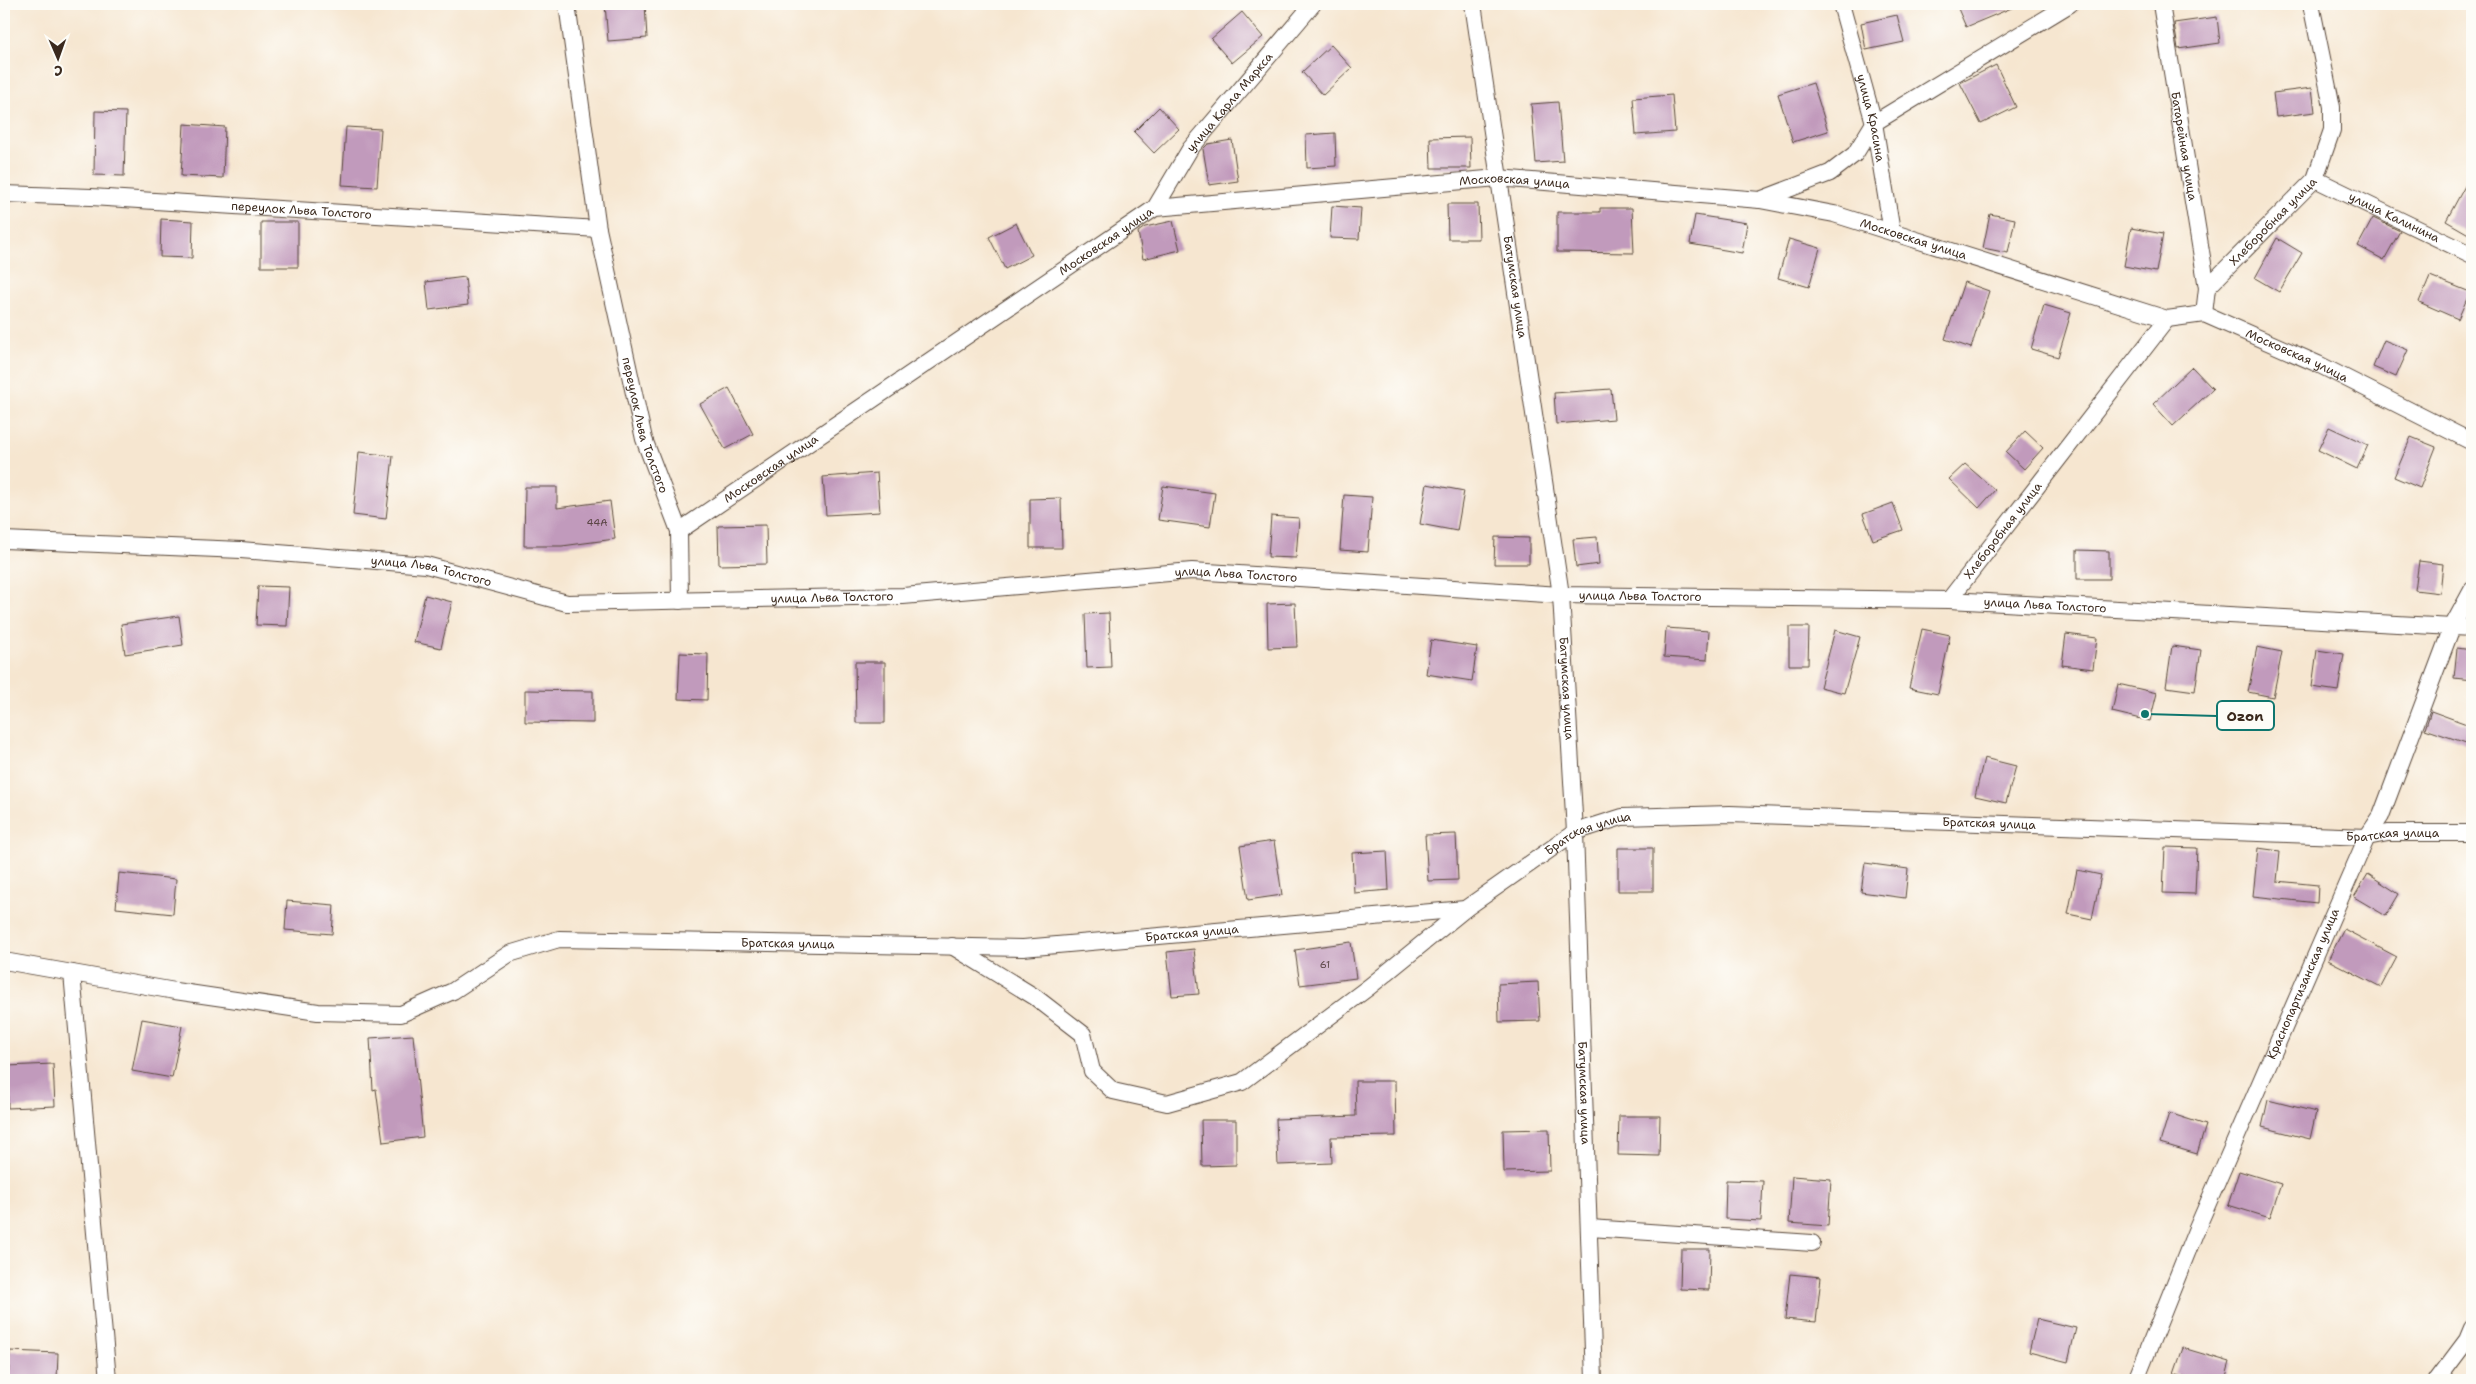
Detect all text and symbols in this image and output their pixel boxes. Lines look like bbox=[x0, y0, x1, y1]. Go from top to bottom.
north arrow bbox=[32, 32, 82, 82]
street label: улица Карла Маркса bbox=[1183, 49, 1277, 155]
text: С bbox=[54, 62, 63, 80]
street label: улица Красина bbox=[1853, 72, 1888, 164]
street label: Батарейная улица bbox=[2167, 90, 2201, 202]
street label: Московская улица bbox=[1458, 170, 1571, 192]
street label: Хлеборобная улица bbox=[2226, 173, 2321, 269]
street label: улица Калинина bbox=[2346, 189, 2443, 246]
street label: переулок Льва Толстого bbox=[231, 198, 372, 223]
street label: Московская улица bbox=[1056, 203, 1157, 279]
street label: Московская улица bbox=[1858, 215, 1969, 264]
street label: Батумская улица bbox=[1500, 235, 1531, 340]
street label: Московская улица bbox=[2243, 325, 2351, 386]
street label: переулок Льва Толстого bbox=[618, 356, 672, 495]
street label: Московская улица bbox=[720, 431, 822, 506]
street label: Хлеборобная улица bbox=[1960, 478, 2046, 582]
house number: 44А bbox=[587, 516, 607, 529]
street label: улица Льва Толстого bbox=[370, 553, 493, 590]
street label: улица Льва Толстого bbox=[1174, 563, 1298, 586]
street label: улица Льва Толстого bbox=[1579, 587, 1702, 605]
street label: улица Льва Толстого bbox=[770, 588, 894, 607]
street label: улица Льва Толстого bbox=[1983, 594, 2107, 616]
street label: Батумская улица bbox=[1555, 636, 1578, 741]
callout: Ozon bbox=[2217, 701, 2274, 730]
text: Ozon bbox=[2227, 707, 2263, 725]
street label: Братская улица bbox=[1542, 809, 1632, 859]
street label: Братская улица bbox=[1942, 814, 2037, 833]
street label: Братская улица bbox=[2346, 825, 2440, 845]
street label: Краснопартизанская улица bbox=[2263, 905, 2343, 1062]
street label: Братская улица bbox=[1145, 921, 1240, 945]
street label: Братская улица bbox=[741, 935, 835, 952]
house number: 61 bbox=[1320, 958, 1330, 971]
street label: Батумская улица bbox=[1574, 1041, 1594, 1145]

